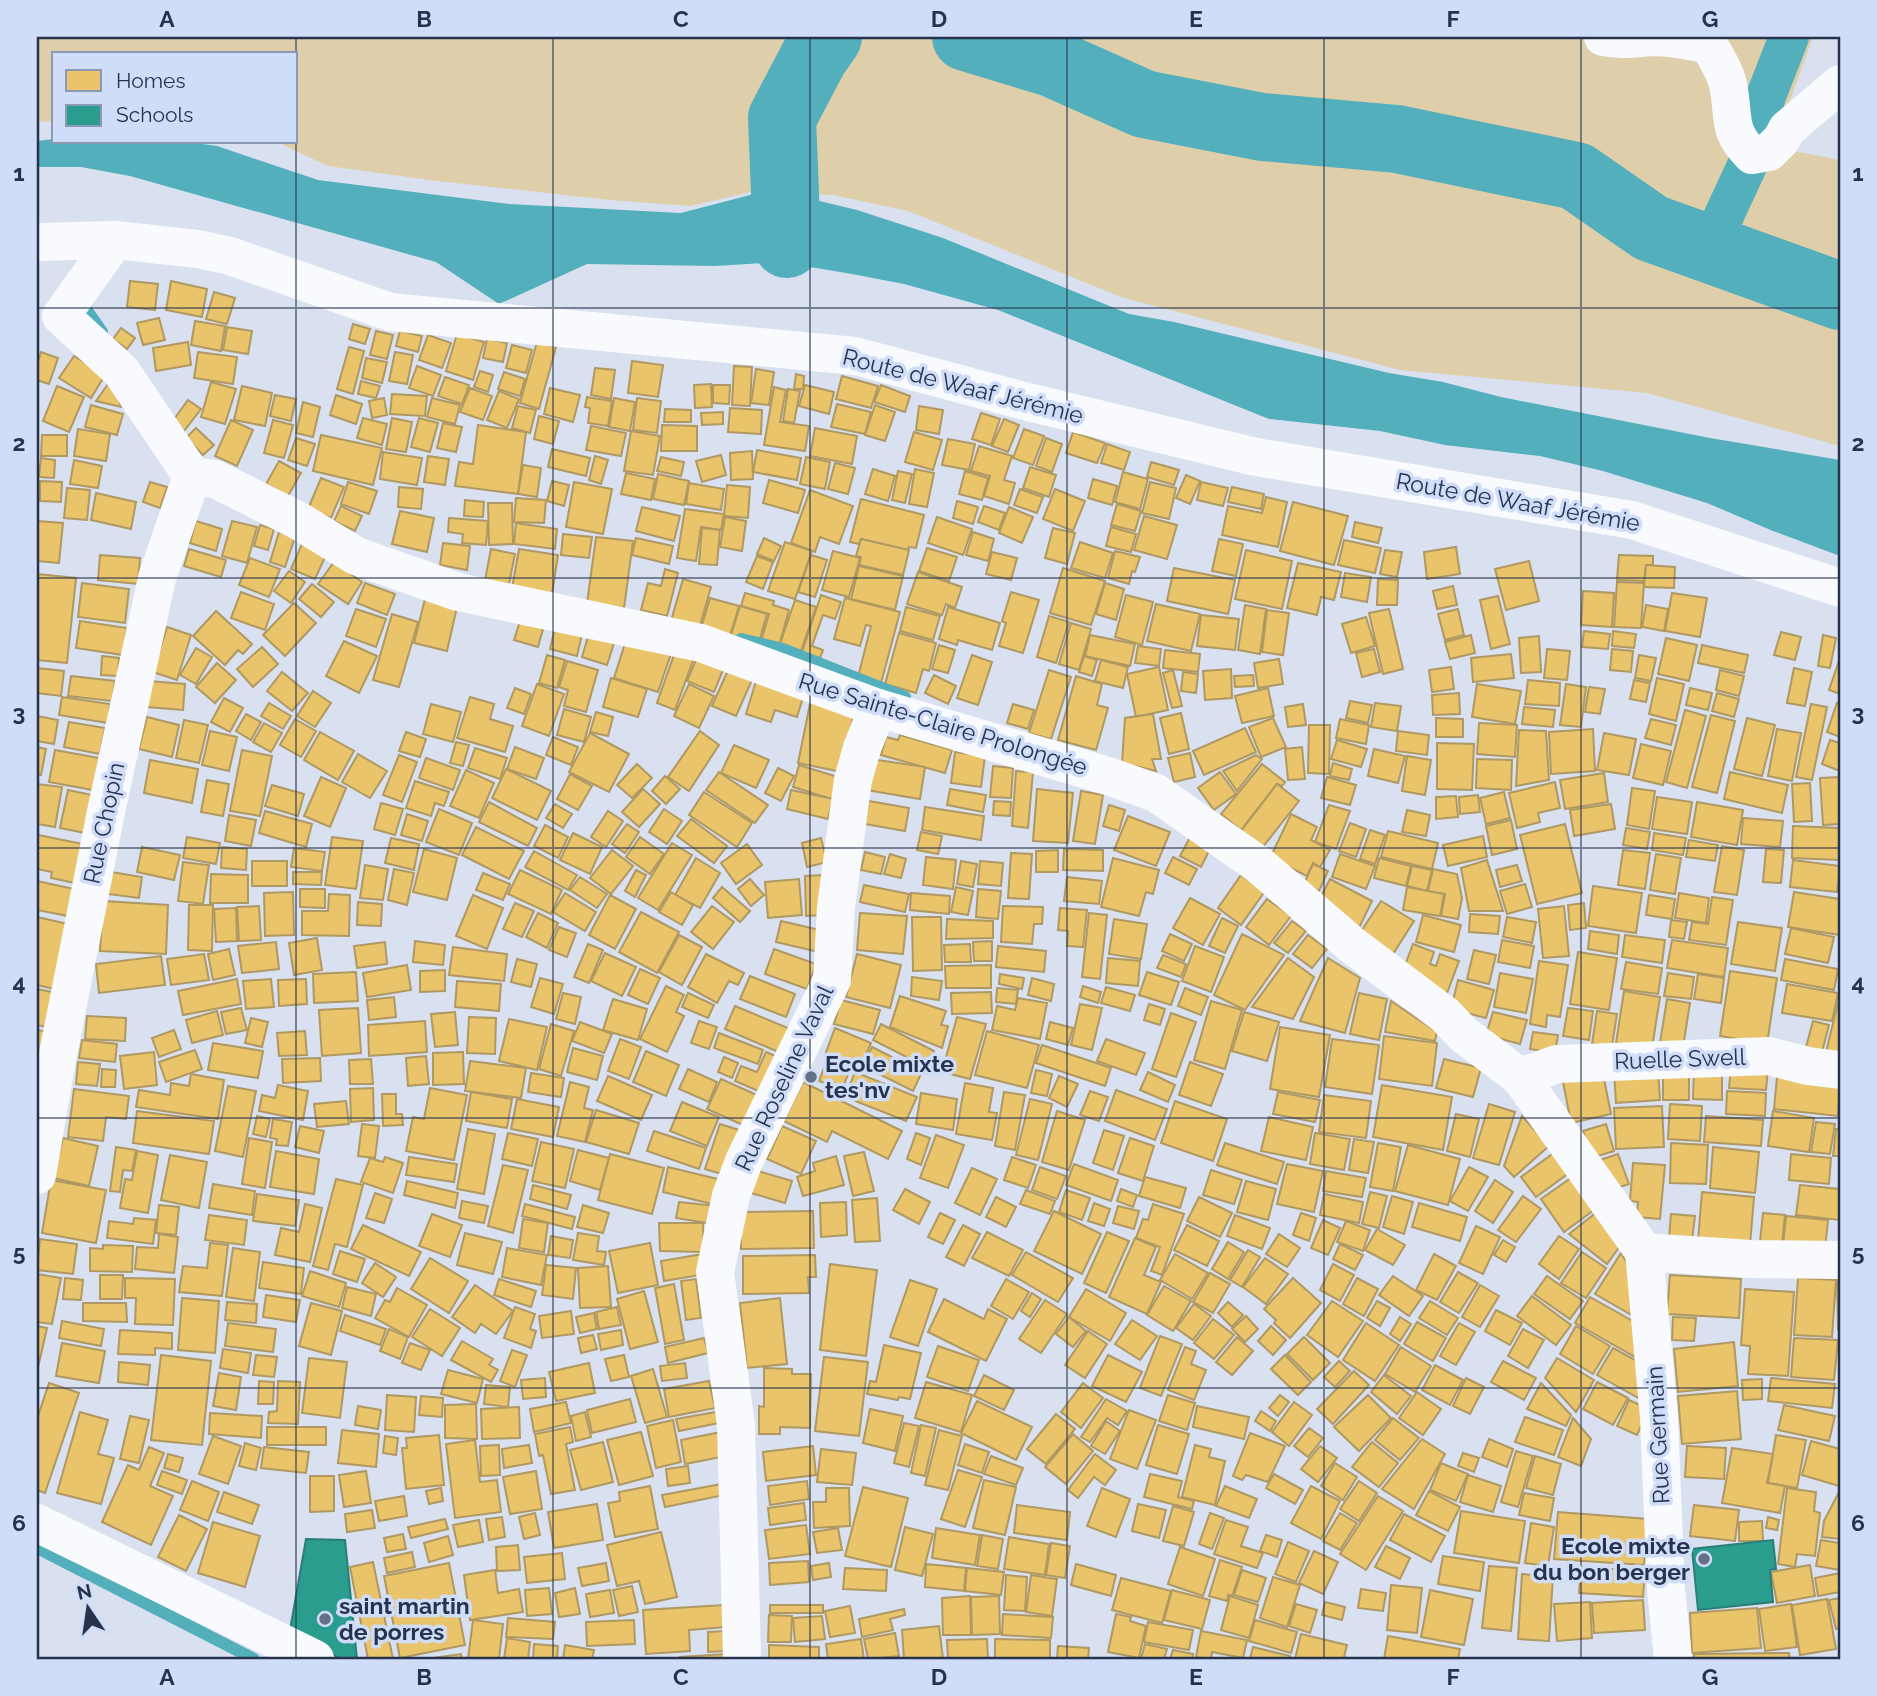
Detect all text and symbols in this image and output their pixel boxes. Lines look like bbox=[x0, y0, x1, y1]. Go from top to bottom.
text: A bbox=[159, 5, 175, 32]
text: B bbox=[416, 5, 432, 32]
text: C bbox=[673, 5, 689, 32]
text: D bbox=[931, 5, 947, 32]
text: E bbox=[1189, 5, 1203, 32]
text: F bbox=[1446, 5, 1460, 32]
text: G bbox=[1702, 5, 1718, 32]
legend bbox=[52, 52, 298, 144]
text: Homes bbox=[116, 68, 186, 93]
text: Schools bbox=[116, 102, 193, 127]
text: 1 bbox=[13, 159, 25, 186]
text: 1 bbox=[1852, 159, 1864, 186]
street label: Route de Waaf Jérémie bbox=[840, 343, 1086, 429]
text: 2 bbox=[13, 429, 25, 456]
text: 2 bbox=[1852, 429, 1864, 456]
street label: Route de Waaf Jérémie bbox=[1394, 467, 1642, 536]
street label: Rue Sainte-Claire Prolongée bbox=[796, 667, 1091, 780]
text: 3 bbox=[13, 699, 25, 726]
text: 3 bbox=[1852, 699, 1864, 726]
street label: Rue Chopin bbox=[77, 760, 130, 886]
text: 4 bbox=[12, 969, 26, 996]
text: 4 bbox=[1851, 969, 1865, 996]
street label: Rue Roseline Vaval bbox=[729, 980, 839, 1175]
street label: Ruelle Swell bbox=[1614, 1043, 1747, 1074]
place label: Ecole mixte tes'nv bbox=[825, 1050, 954, 1103]
marker: Ecole mixte tes'nv bbox=[803, 1069, 819, 1085]
text: 5 bbox=[13, 1239, 26, 1266]
text: 5 bbox=[1852, 1239, 1865, 1266]
street label: Rue Germain bbox=[1640, 1365, 1675, 1505]
text: 6 bbox=[12, 1509, 26, 1536]
text: 6 bbox=[1851, 1509, 1865, 1536]
place label: Ecole mixte du bon berger bbox=[1533, 1532, 1690, 1585]
marker: Ecole mixte du bon berger bbox=[1696, 1551, 1712, 1567]
north arrow bbox=[52, 1574, 122, 1644]
text: N bbox=[75, 1579, 94, 1604]
place label: saint martin de porres bbox=[339, 1592, 470, 1645]
marker: saint martin de porres bbox=[317, 1611, 333, 1627]
text: A bbox=[159, 1663, 175, 1690]
text: B bbox=[416, 1663, 432, 1690]
text: C bbox=[673, 1663, 689, 1690]
text: D bbox=[931, 1663, 947, 1690]
text: E bbox=[1189, 1663, 1203, 1690]
text: F bbox=[1446, 1663, 1460, 1690]
text: G bbox=[1702, 1663, 1718, 1690]

